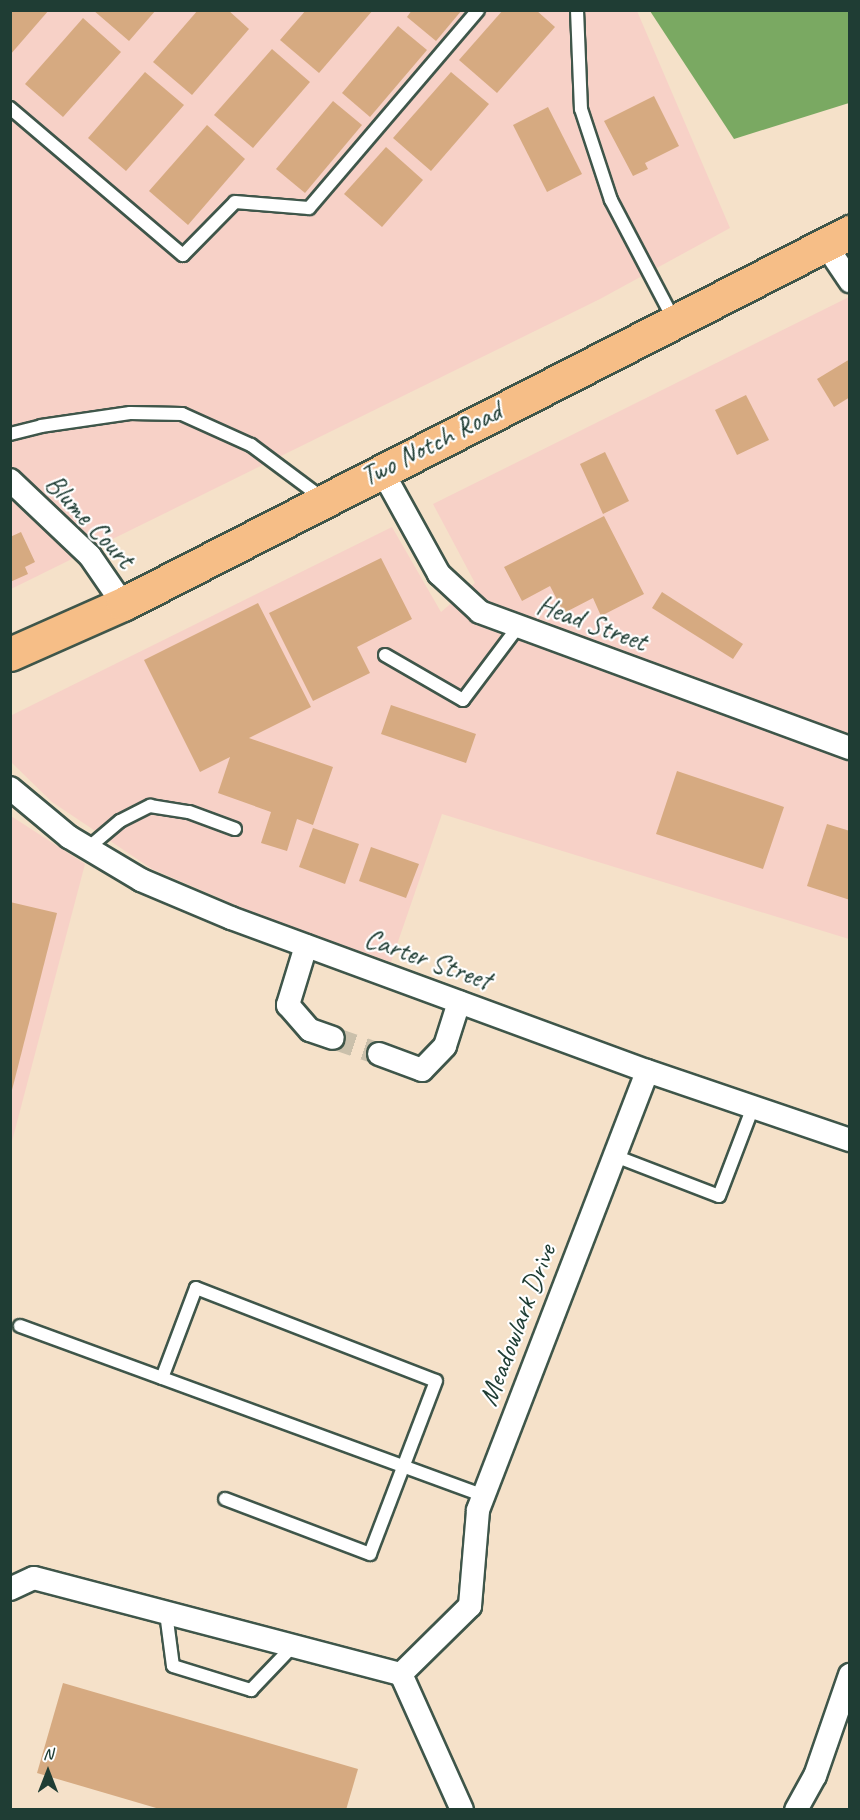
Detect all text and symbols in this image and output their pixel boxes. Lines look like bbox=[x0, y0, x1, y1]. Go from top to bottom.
street label: Two Notch Road bbox=[355, 394, 507, 494]
street label: Blume Court bbox=[38, 467, 142, 575]
street label: Head Street bbox=[532, 588, 652, 658]
street label: Carter Street bbox=[360, 921, 496, 997]
street label: Meadowlark Drive bbox=[471, 1240, 563, 1410]
north arrow bbox=[18, 1742, 78, 1802]
text: N bbox=[43, 1744, 53, 1764]

